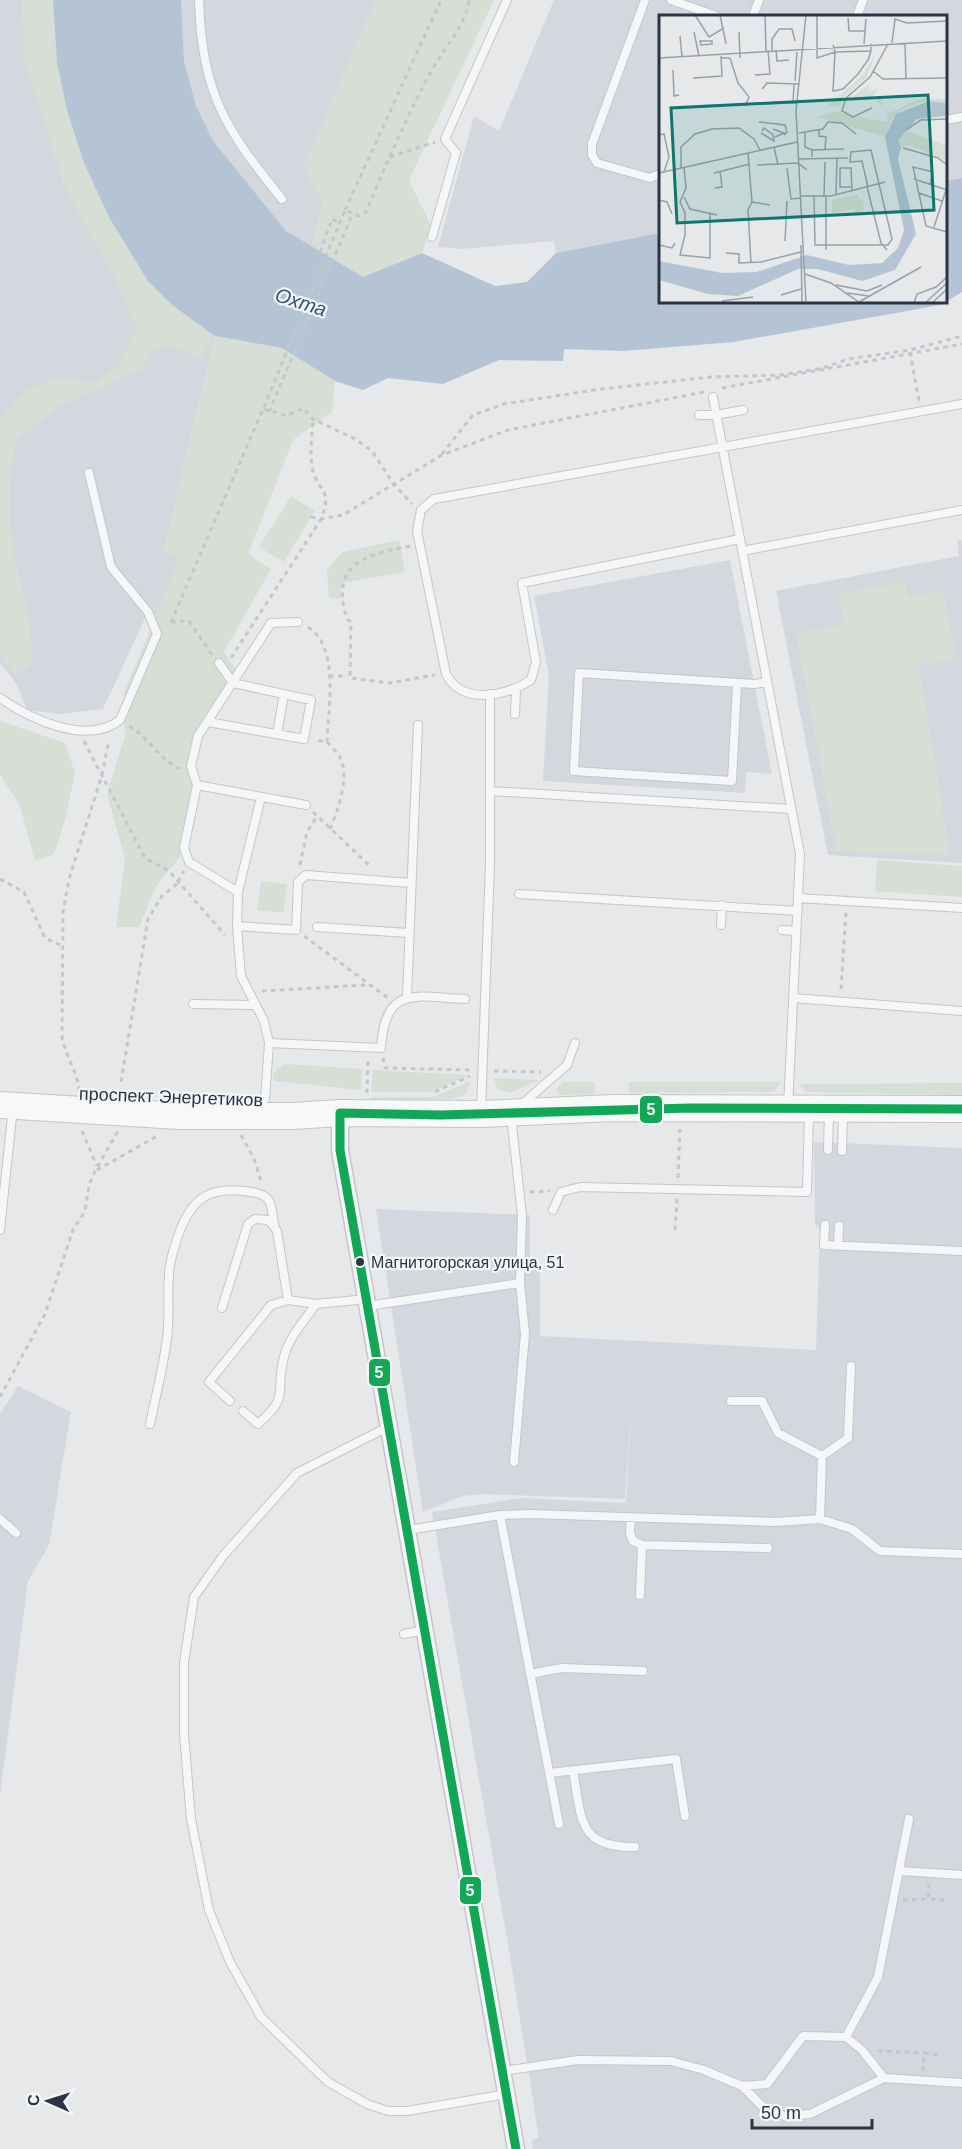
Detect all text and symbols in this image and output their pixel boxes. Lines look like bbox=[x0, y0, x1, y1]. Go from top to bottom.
inset map bbox=[659, 15, 947, 303]
water label: Охта bbox=[273, 283, 329, 321]
street label: проспект Энергетиков bbox=[79, 1084, 263, 1110]
line badge: 5 bbox=[639, 1095, 663, 1124]
text: 5 bbox=[647, 1101, 656, 1118]
place label: Магнитогорская улица, 51 bbox=[371, 1254, 564, 1271]
marker: Магнитогорская улица, 51 bbox=[354, 1256, 366, 1268]
line badge: 5 bbox=[368, 1358, 391, 1387]
text: 5 bbox=[375, 1364, 384, 1381]
line badge: 5 bbox=[459, 1876, 482, 1905]
text: 5 bbox=[466, 1882, 475, 1899]
north arrow bbox=[18, 2071, 78, 2131]
scale bar bbox=[752, 2092, 872, 2130]
text: С bbox=[25, 2094, 42, 2106]
text: 50 m bbox=[761, 2103, 801, 2123]

